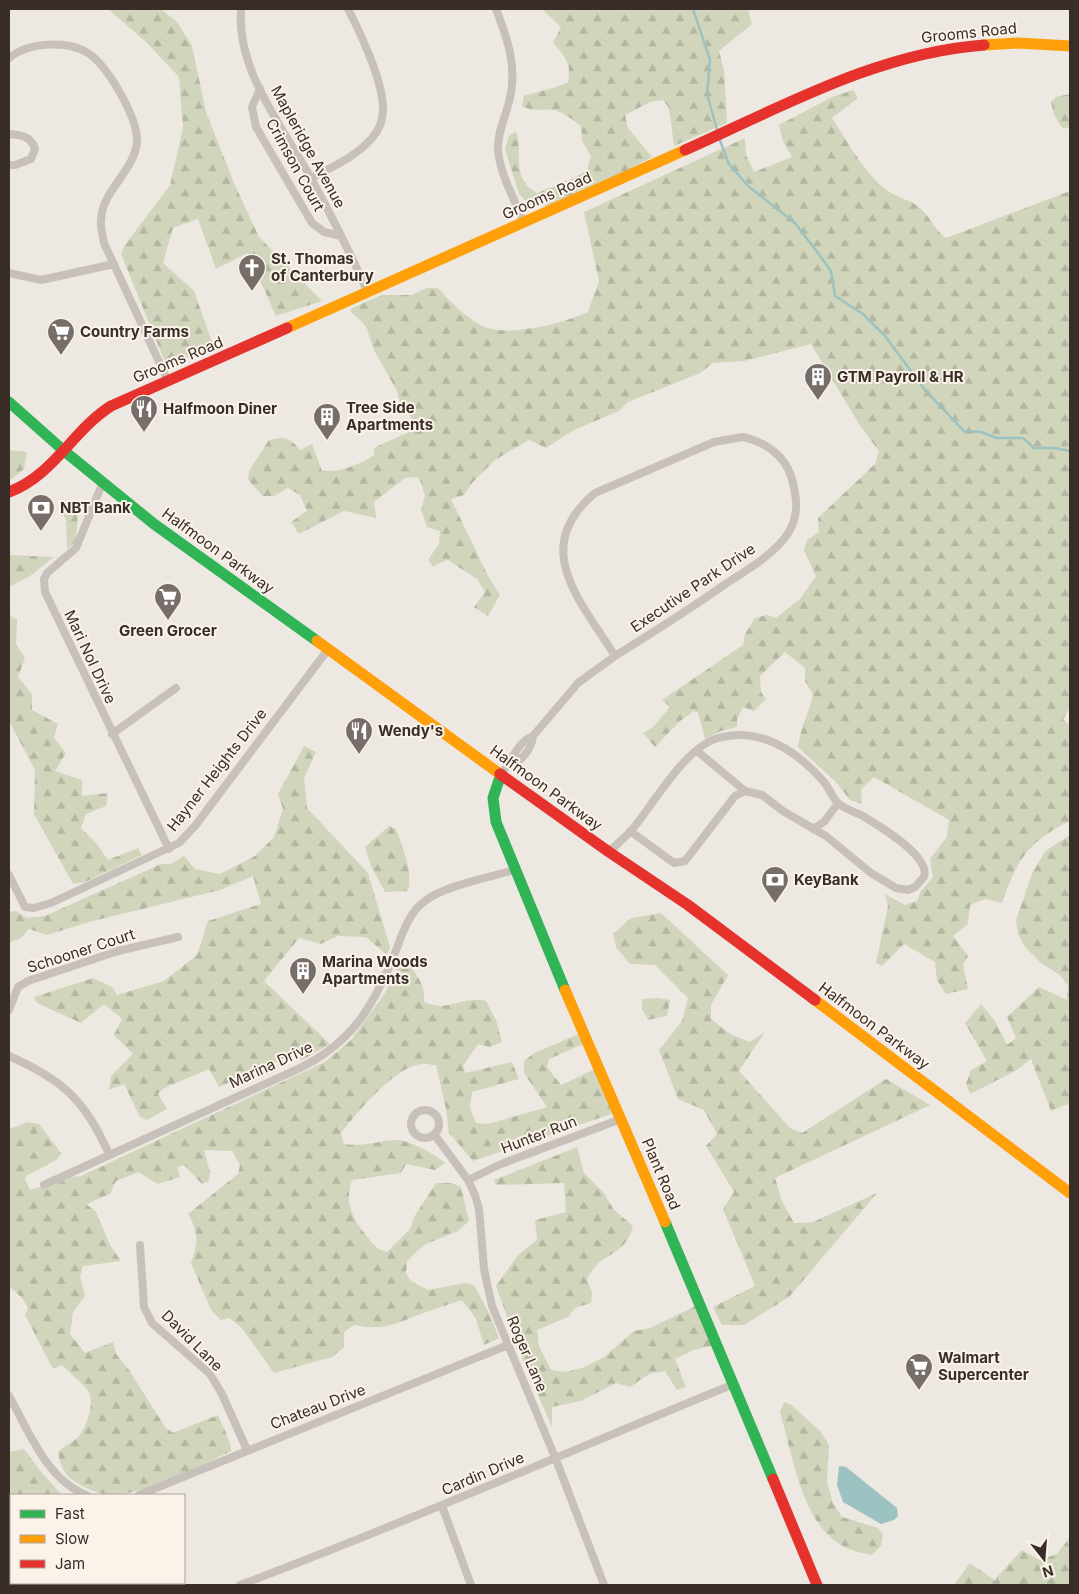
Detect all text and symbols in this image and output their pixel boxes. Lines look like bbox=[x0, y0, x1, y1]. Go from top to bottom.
street label: Grooms Road bbox=[920, 18, 1018, 47]
street label: Mapleridge Avenue bbox=[267, 82, 350, 211]
street label: Crimson Court bbox=[262, 115, 329, 215]
street label: Grooms Road bbox=[499, 167, 595, 224]
place label: St. Thomas of Canterbury bbox=[271, 249, 374, 285]
church icon: St. Thomas of Canterbury bbox=[237, 253, 267, 292]
supermarket icon: Country Farms bbox=[46, 317, 76, 356]
place label: Country Farms bbox=[80, 322, 189, 341]
street label: Grooms Road bbox=[130, 332, 226, 387]
building icon: GTM Payroll & HR bbox=[803, 362, 833, 401]
place label: GTM Payroll & HR bbox=[837, 367, 964, 386]
restaurant icon: Halfmoon Diner bbox=[129, 394, 159, 433]
place label: Tree Side Apartments bbox=[346, 398, 433, 434]
place label: Halfmoon Diner bbox=[163, 399, 277, 418]
building icon: Tree Side Apartments bbox=[312, 402, 342, 441]
bank icon: NBT Bank bbox=[26, 493, 56, 532]
place label: NBT Bank bbox=[60, 498, 131, 517]
street label: Halfmoon Parkway bbox=[159, 504, 279, 598]
street label: Executive Park Drive bbox=[627, 539, 759, 636]
supermarket icon: Green Grocer bbox=[153, 582, 183, 621]
street label: Mari Nol Drive bbox=[60, 607, 120, 707]
place label: Green Grocer bbox=[119, 621, 217, 640]
street label: Hayner Heights Drive bbox=[163, 704, 271, 835]
restaurant icon: Wendy's bbox=[344, 716, 374, 755]
place label: Wendy's bbox=[378, 721, 443, 740]
street label: Halfmoon Parkway bbox=[487, 741, 607, 835]
bank icon: KeyBank bbox=[760, 865, 790, 904]
place label: KeyBank bbox=[794, 870, 859, 889]
street label: Schooner Court bbox=[25, 924, 137, 977]
place label: Marina Woods Apartments bbox=[322, 952, 428, 988]
building icon: Marina Woods Apartments bbox=[288, 956, 318, 995]
street label: Halfmoon Parkway bbox=[815, 978, 934, 1074]
street label: Marina Drive bbox=[226, 1037, 316, 1092]
street label: Hunter Run bbox=[498, 1111, 579, 1158]
street label: Plant Road bbox=[638, 1135, 685, 1212]
street label: David Lane bbox=[158, 1306, 227, 1375]
street label: Roger Lane bbox=[503, 1313, 552, 1395]
place label: Walmart Supercenter bbox=[938, 1348, 1029, 1384]
supermarket icon: Walmart Supercenter bbox=[904, 1352, 934, 1391]
street label: Chateau Drive bbox=[267, 1380, 368, 1433]
street label: Cardin Drive bbox=[439, 1448, 527, 1499]
legend bbox=[10, 1494, 185, 1584]
text: Fast bbox=[55, 1504, 85, 1523]
text: Slow bbox=[55, 1529, 89, 1548]
north arrow bbox=[1019, 1534, 1069, 1584]
text: Jam bbox=[55, 1554, 85, 1573]
text: N bbox=[1040, 1562, 1056, 1582]

